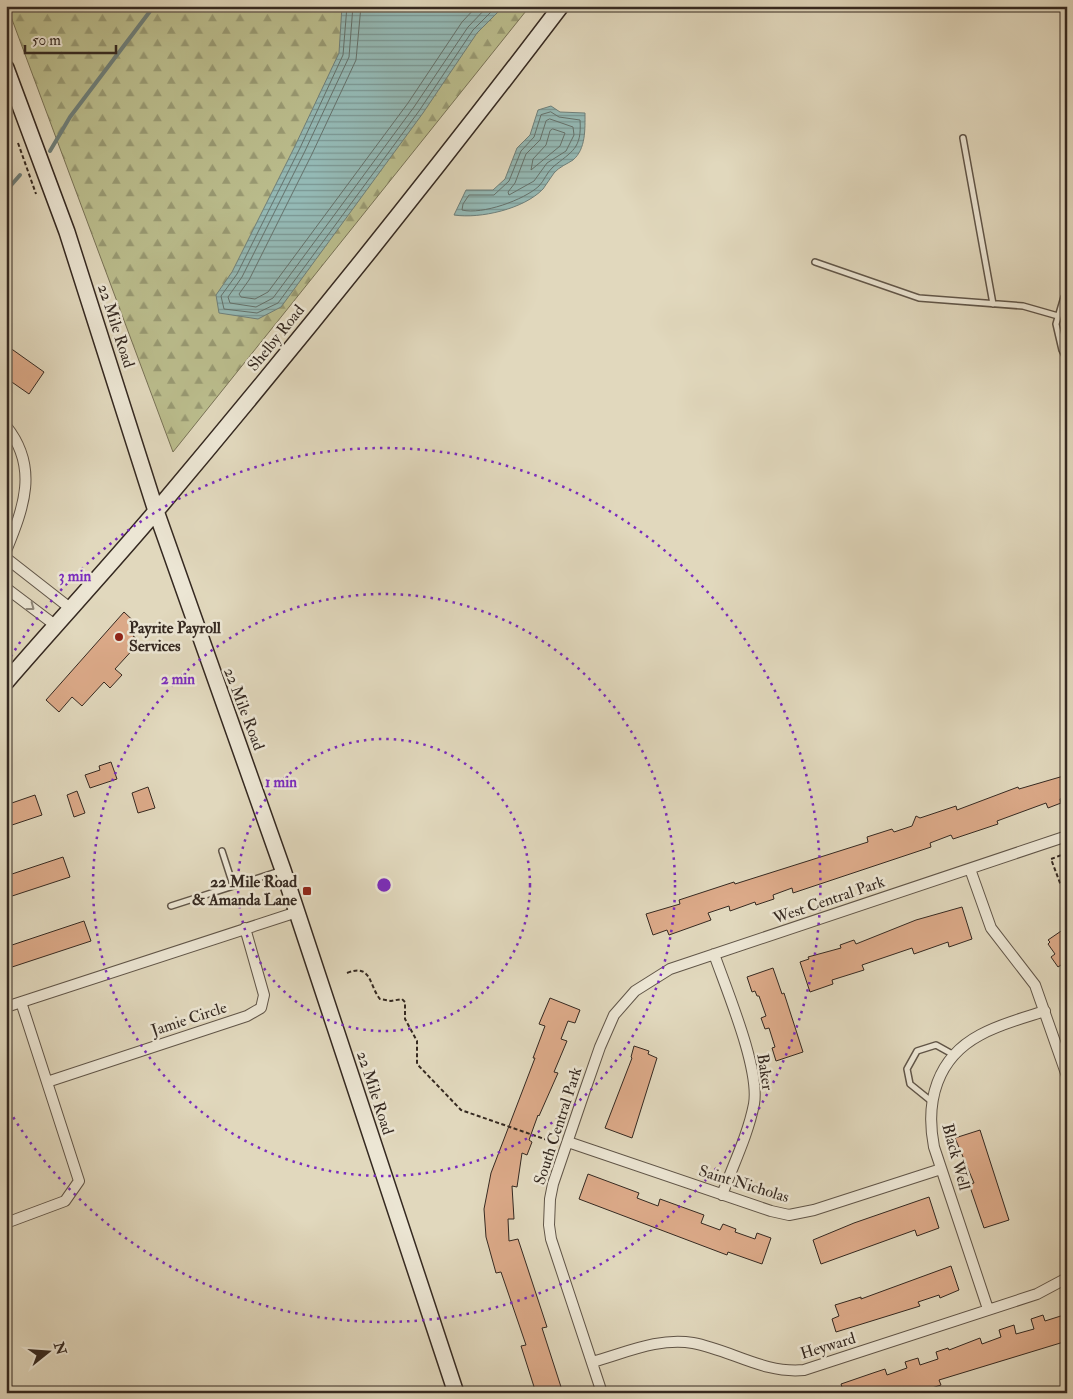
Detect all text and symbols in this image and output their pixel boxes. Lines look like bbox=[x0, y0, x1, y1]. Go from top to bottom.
scale bar bbox=[25, 22, 116, 54]
text: 50 m bbox=[32, 31, 61, 50]
street label: 22 Mile Road bbox=[93, 282, 139, 371]
street label: Shelby Road bbox=[243, 301, 309, 375]
text: 3 min bbox=[59, 567, 91, 586]
one-way arrow bbox=[25, 601, 34, 609]
place label: Payrite Payroll Services bbox=[129, 618, 222, 656]
marker: Payrite Payroll Services bbox=[113, 631, 125, 643]
street label: 22 Mile Road bbox=[219, 665, 269, 753]
text: 2 min bbox=[161, 670, 195, 689]
text: 1 min bbox=[265, 773, 297, 792]
street label: West Central Park bbox=[770, 871, 888, 929]
place label: 22 Mile Road & Amanda Lane bbox=[192, 872, 297, 910]
centre of rings bbox=[375, 876, 393, 894]
marker: 22 Mile Road & Amanda Lane bbox=[301, 885, 313, 897]
street label: Jamie Circle bbox=[148, 997, 230, 1042]
street label: 22 Mile Road bbox=[352, 1049, 398, 1138]
street label: Baker bbox=[752, 1052, 778, 1092]
street label: South Central Park bbox=[530, 1064, 587, 1187]
street label: Black Well bbox=[938, 1121, 974, 1193]
street label: Saint Nicholas bbox=[696, 1161, 792, 1207]
north arrow bbox=[22, 1326, 72, 1376]
street label: Heyward bbox=[798, 1328, 858, 1364]
text: N bbox=[50, 1339, 70, 1357]

